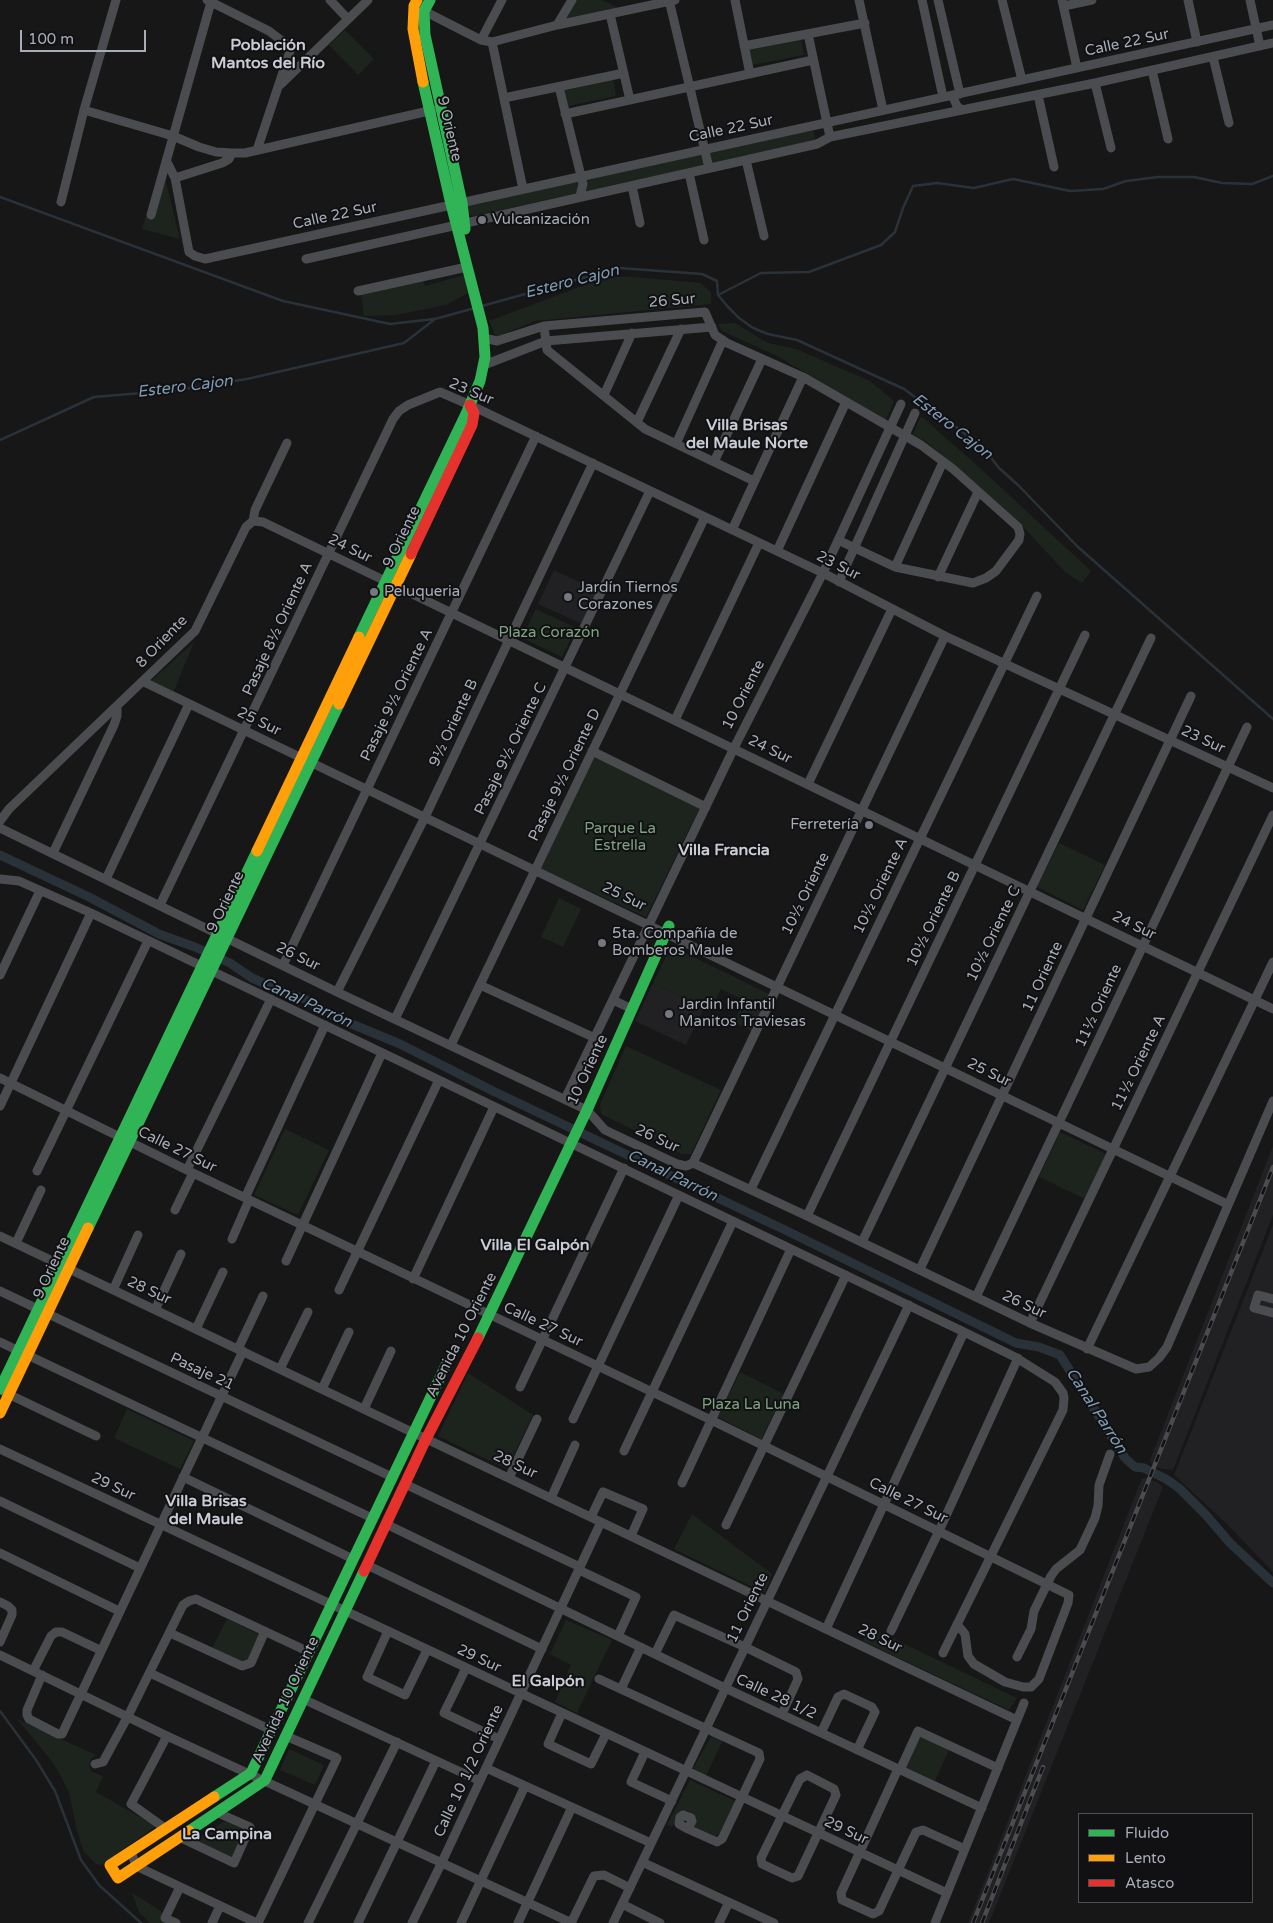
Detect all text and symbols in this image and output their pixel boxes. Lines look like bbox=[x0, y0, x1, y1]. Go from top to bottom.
scale bar bbox=[22, 20, 149, 52]
street label: Calle 22 Sur bbox=[1083, 25, 1171, 61]
text: 100 m bbox=[28, 30, 74, 48]
district label: Población Mantos del Río bbox=[211, 36, 325, 74]
street label: 9 Oriente bbox=[433, 95, 465, 163]
street label: Calle 22 Sur bbox=[687, 111, 775, 147]
street label: Calle 22 Sur bbox=[291, 198, 379, 234]
place label: Vulcanización bbox=[492, 211, 590, 229]
marker: Vulcanización bbox=[476, 214, 488, 226]
water label: Estero Cajon bbox=[523, 261, 621, 303]
street label: 26 Sur bbox=[648, 290, 696, 312]
water label: Estero Cajon bbox=[136, 372, 234, 402]
street label: 23 Sur bbox=[446, 375, 496, 409]
water label: Estero Cajon bbox=[908, 390, 996, 464]
district label: Villa Brisas del Maule Norte bbox=[686, 416, 808, 454]
street label: 9 Oriente bbox=[379, 503, 425, 571]
street label: 24 Sur bbox=[325, 531, 375, 567]
street label: 23 Sur bbox=[813, 547, 863, 585]
street label: Pasaje 8½ Oriente A bbox=[239, 559, 317, 699]
place label: Jardín Tiernos Corazones bbox=[578, 579, 678, 614]
place label: Peluqueria bbox=[384, 583, 460, 601]
marker: Peluqueria bbox=[368, 586, 380, 598]
marker: Jardín Tiernos Corazones bbox=[562, 591, 574, 603]
street label: 8 Oriente bbox=[132, 612, 192, 672]
park label: Plaza Corazón bbox=[498, 624, 600, 642]
street label: Pasaje 9½ Oriente A bbox=[357, 626, 437, 764]
street label: 10 Oriente bbox=[719, 657, 769, 733]
street label: 9½ Oriente B bbox=[426, 676, 482, 770]
street label: Pasaje 9½ Oriente C bbox=[471, 680, 551, 818]
street label: 25 Sur bbox=[234, 704, 284, 740]
street label: Pasaje 9½ Oriente D bbox=[525, 706, 605, 844]
street label: 23 Sur bbox=[1178, 722, 1228, 758]
street label: 24 Sur bbox=[745, 732, 795, 768]
place label: Ferretería bbox=[790, 816, 859, 834]
marker: Ferretería bbox=[863, 819, 875, 831]
park label: Parque La Estrella bbox=[584, 820, 656, 855]
street label: 10½ Oriente A bbox=[850, 835, 912, 937]
district label: Villa Francia bbox=[678, 841, 770, 861]
street label: 10½ Oriente bbox=[778, 850, 834, 938]
street label: 9 Oriente bbox=[203, 868, 249, 936]
street label: 10½ Oriente B bbox=[903, 868, 965, 970]
street label: 25 Sur bbox=[599, 879, 649, 915]
street label: 10½ Oriente C bbox=[963, 883, 1025, 985]
street label: 24 Sur bbox=[1109, 908, 1159, 944]
place label: 5ta. Compañía de Bomberos Maule bbox=[612, 925, 738, 960]
marker: 5ta. Compañía de Bomberos Maule bbox=[596, 937, 608, 949]
street label: 26 Sur bbox=[273, 939, 323, 975]
street label: 11 Oriente bbox=[1019, 939, 1067, 1015]
street label: 11½ Oriente bbox=[1072, 962, 1126, 1050]
water label: Canal Parrón bbox=[258, 974, 354, 1032]
place label: Jardin Infantil Manitos Traviesas bbox=[679, 996, 806, 1031]
marker: Jardin Infantil Manitos Traviesas bbox=[663, 1008, 675, 1020]
street label: 11½ Oriente A bbox=[1108, 1012, 1170, 1114]
street label: 10 Oriente bbox=[564, 1032, 612, 1108]
street label: 25 Sur bbox=[964, 1055, 1014, 1091]
street label: 26 Sur bbox=[632, 1121, 682, 1157]
street label: Calle 27 Sur bbox=[135, 1123, 219, 1177]
water label: Canal Parrón bbox=[624, 1146, 720, 1206]
street label: 9 Oriente bbox=[30, 1234, 74, 1302]
district label: Villa El Galpón bbox=[480, 1236, 590, 1256]
street label: Avenida 10 Oriente bbox=[423, 1270, 501, 1400]
street label: 28 Sur bbox=[124, 1273, 174, 1309]
street label: 26 Sur bbox=[999, 1287, 1049, 1323]
street label: Calle 27 Sur bbox=[500, 1299, 586, 1351]
street label: Pasaje 21 bbox=[167, 1349, 237, 1395]
water label: Canal Parrón bbox=[1061, 1365, 1131, 1457]
park label: Plaza La Luna bbox=[702, 1396, 800, 1414]
street label: 28 Sur bbox=[490, 1447, 540, 1483]
street label: 29 Sur bbox=[88, 1469, 138, 1505]
street label: Calle 27 Sur bbox=[866, 1474, 950, 1528]
district label: Villa Brisas del Maule bbox=[165, 1492, 247, 1530]
street label: 11 Oriente bbox=[723, 1570, 773, 1646]
street label: 28 Sur bbox=[855, 1621, 905, 1657]
street label: Avenida 10 Oriente bbox=[249, 1634, 323, 1766]
street label: 29 Sur bbox=[454, 1641, 504, 1677]
street label: Calle 28 1/2 bbox=[733, 1670, 819, 1724]
district label: El Galpón bbox=[511, 1672, 585, 1692]
street label: Calle 10 1/2 Oriente bbox=[430, 1702, 508, 1840]
street label: 29 Sur bbox=[821, 1813, 871, 1849]
legend bbox=[1078, 1813, 1253, 1903]
text: Fluido bbox=[1125, 1824, 1169, 1842]
district label: La Campina bbox=[182, 1825, 272, 1845]
text: Lento bbox=[1125, 1849, 1166, 1867]
text: Atasco bbox=[1125, 1874, 1174, 1892]

